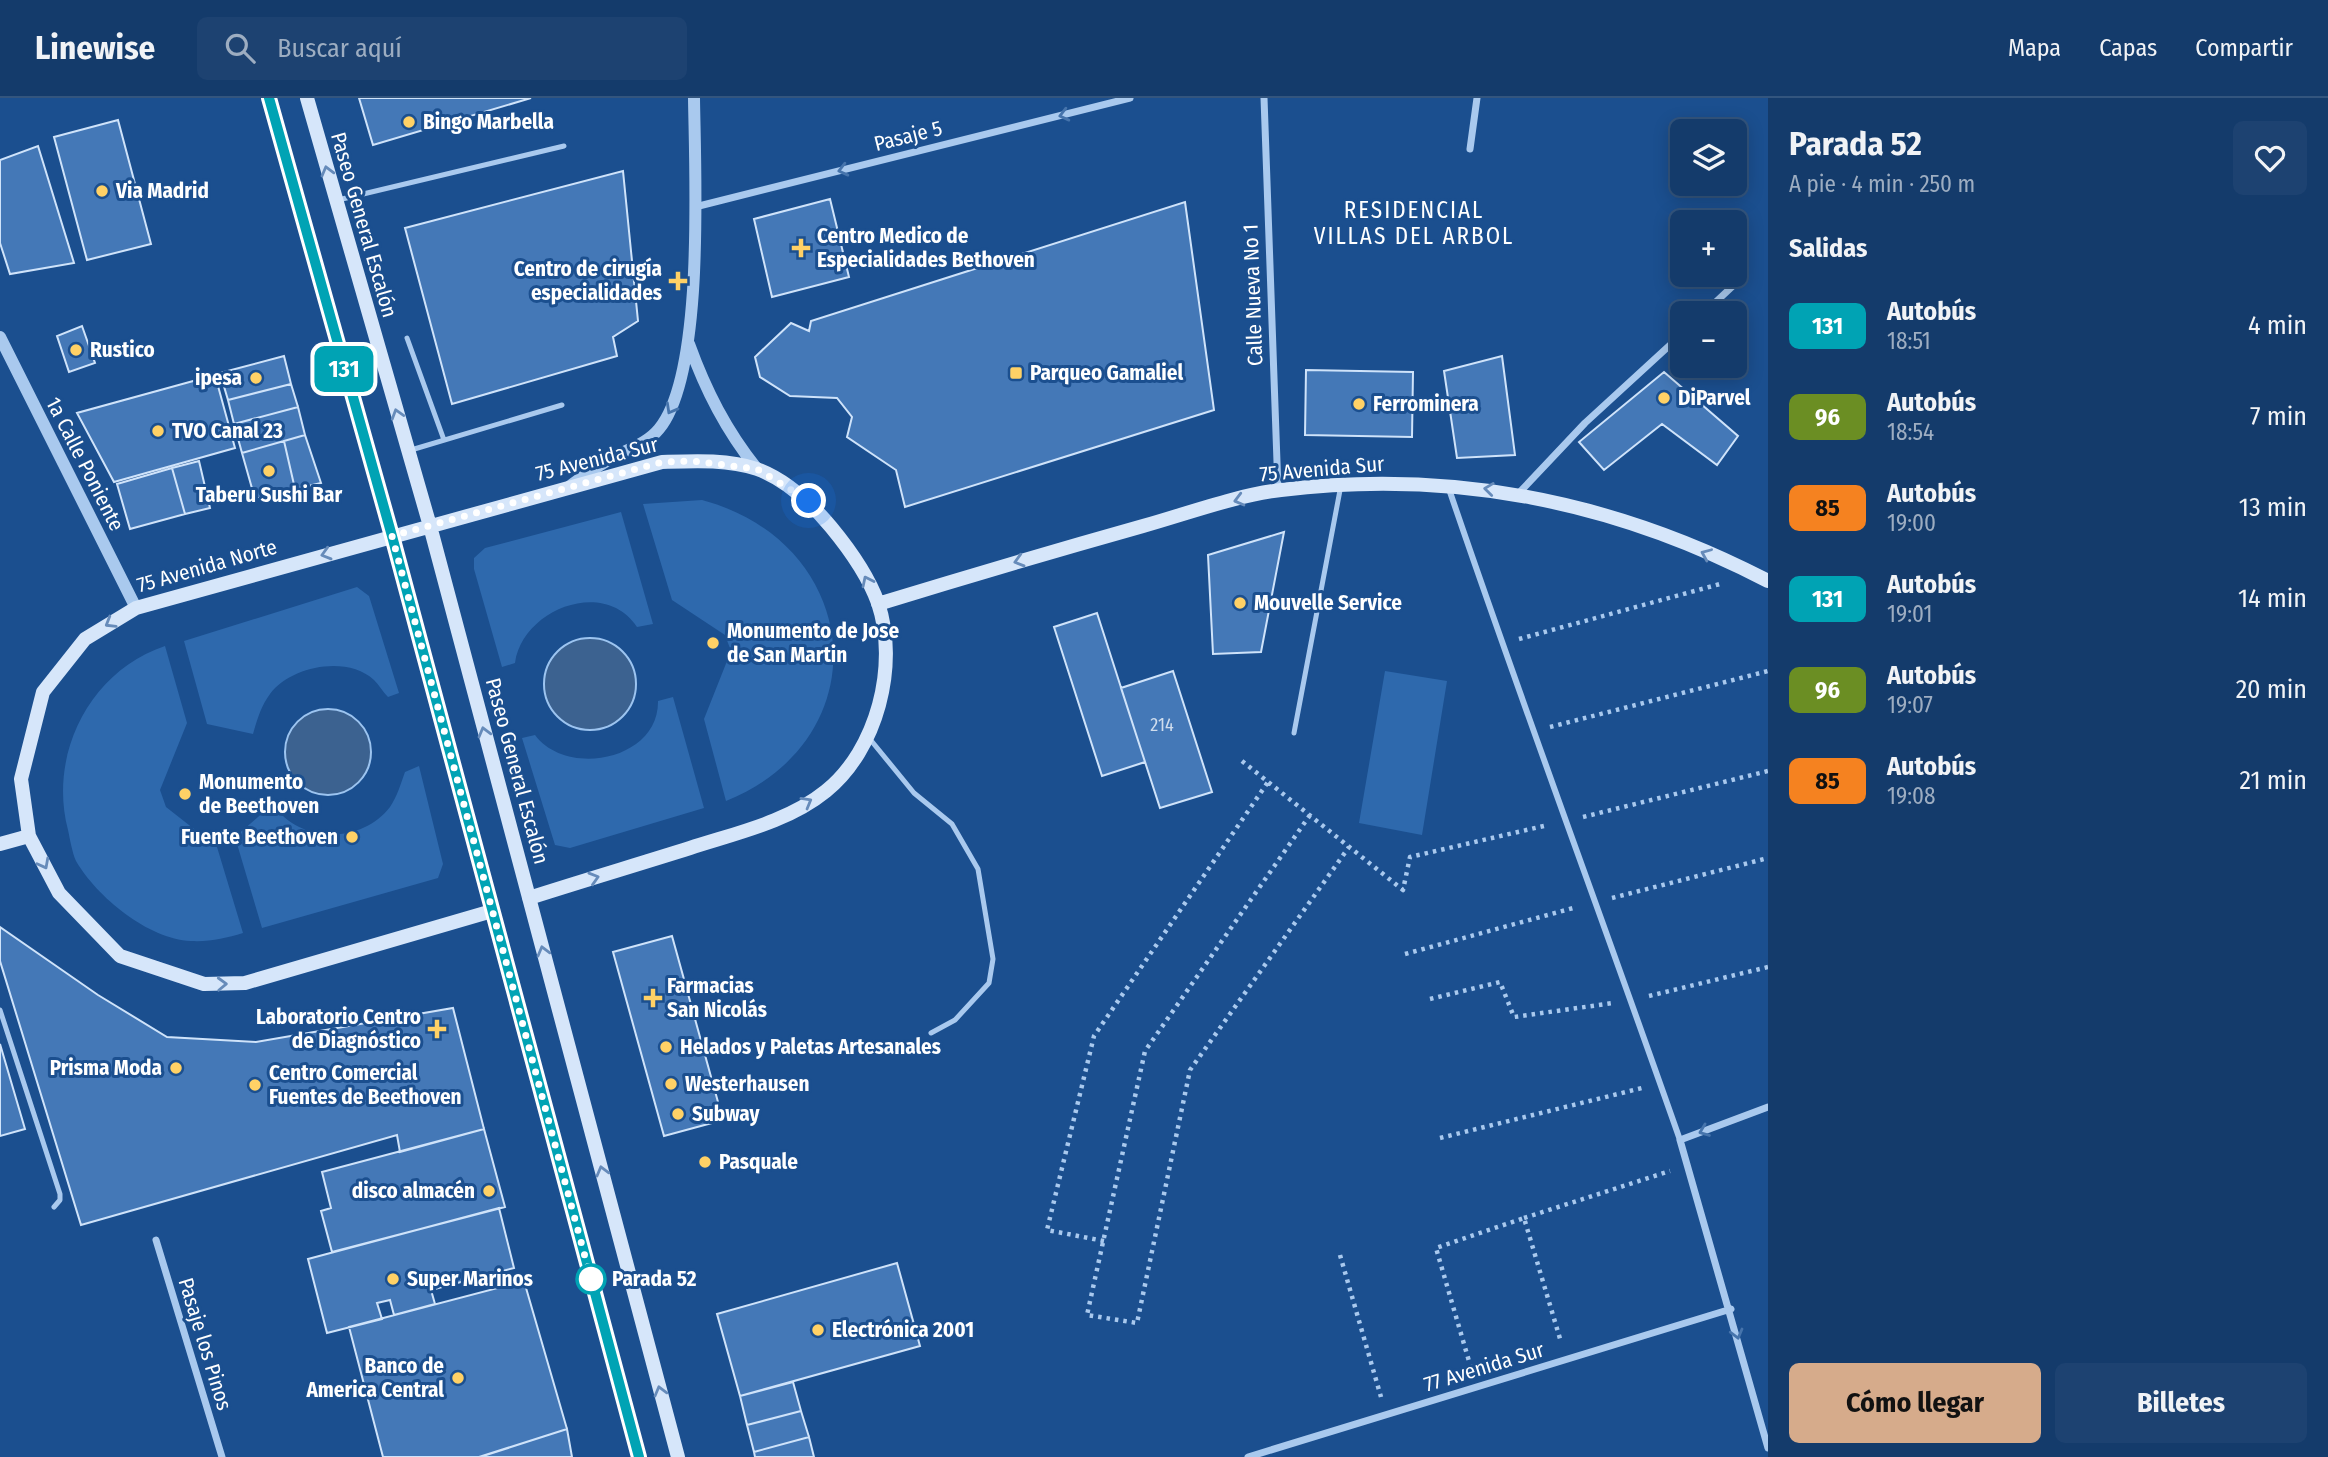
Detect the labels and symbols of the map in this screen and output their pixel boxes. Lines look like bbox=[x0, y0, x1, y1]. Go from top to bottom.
one-way arrow bbox=[1058, 107, 1070, 121]
place label: Bingo Marbella bbox=[423, 109, 554, 135]
marker: Bingo Marbella bbox=[401, 114, 417, 130]
street label: Pasaje 5 bbox=[871, 115, 945, 157]
street label: Paseo General Escalón bbox=[325, 129, 403, 321]
one-way arrow bbox=[837, 162, 849, 176]
one-way arrow bbox=[321, 166, 335, 178]
place label: Via Madrid bbox=[115, 178, 209, 204]
marker: Via Madrid bbox=[94, 183, 110, 199]
district label: RESIDENCIAL VILLAS DEL ARBOL bbox=[1314, 196, 1514, 250]
place label: Centro Medico de Especialidades Bethoven bbox=[817, 223, 1035, 273]
street label: Calle Nueva No 1 bbox=[1238, 224, 1268, 366]
marker: Centro Medico de Especialidades Bethoven bbox=[791, 238, 811, 258]
place label: Centro de cirugía especialidades bbox=[514, 256, 662, 306]
marker: Centro de cirugía especialidades bbox=[668, 271, 688, 291]
place label: Rustico bbox=[90, 337, 155, 363]
marker: Rustico bbox=[68, 342, 84, 358]
line badge: 131 bbox=[304, 346, 384, 392]
place label: Parqueo Gamaliel bbox=[1030, 360, 1183, 386]
place label: ipesa bbox=[195, 365, 242, 391]
marker: Parqueo Gamaliel bbox=[1008, 365, 1024, 381]
marker: ipesa bbox=[248, 370, 264, 386]
place label: DiParvel bbox=[1678, 385, 1751, 411]
marker: DiParvel bbox=[1656, 390, 1672, 406]
place label: Ferrominera bbox=[1373, 391, 1479, 417]
street label: 1a Calle Poniente bbox=[40, 393, 130, 535]
marker: Ferrominera bbox=[1351, 396, 1367, 412]
one-way arrow bbox=[666, 402, 679, 414]
one-way arrow bbox=[390, 408, 405, 420]
place label: TVO Canal 23 bbox=[172, 418, 283, 444]
marker: TVO Canal 23 bbox=[150, 423, 166, 439]
street label: 75 Avenida Sur bbox=[533, 431, 661, 487]
street label: 75 Avenida Sur bbox=[1259, 451, 1386, 487]
marker: Taberu Sushi Bar bbox=[261, 463, 277, 479]
place label: Taberu Sushi Bar bbox=[196, 482, 342, 508]
one-way arrow bbox=[1483, 482, 1495, 497]
your location bbox=[791, 483, 826, 518]
one-way arrow bbox=[1233, 492, 1245, 506]
street label: 75 Avenida Norte bbox=[134, 534, 280, 598]
one-way arrow bbox=[320, 546, 332, 560]
one-way arrow bbox=[1700, 548, 1712, 562]
one-way arrow bbox=[1014, 553, 1026, 568]
one-way arrow bbox=[861, 576, 875, 588]
place label: Mouvelle Service bbox=[1254, 590, 1402, 616]
marker: Mouvelle Service bbox=[1232, 595, 1248, 611]
one-way arrow bbox=[105, 615, 118, 628]
place label: Monumento de Jose de San Martin bbox=[727, 618, 899, 668]
marker: Monumento de Jose de San Martin bbox=[705, 635, 721, 651]
street label: Paseo General Escalón bbox=[480, 675, 554, 867]
house number: 214 bbox=[1150, 714, 1174, 736]
one-way arrow bbox=[478, 726, 493, 738]
place label: Monumento de Beethoven bbox=[199, 769, 319, 819]
marker: Monumento de Beethoven bbox=[177, 786, 193, 802]
one-way arrow bbox=[800, 797, 813, 810]
place label: Fuente Beethoven bbox=[181, 824, 338, 850]
marker: Fuente Beethoven bbox=[344, 829, 360, 845]
one-way arrow bbox=[35, 857, 49, 869]
one-way arrow bbox=[587, 872, 599, 886]
one-way arrow bbox=[537, 946, 551, 958]
place label: Farmacias San Nicolás bbox=[667, 973, 767, 1023]
one-way arrow bbox=[217, 976, 228, 992]
marker: Farmacias San Nicolás bbox=[645, 990, 661, 1006]
place label: Laboratorio Centro de Diagnóstico bbox=[256, 1004, 421, 1054]
marker: Laboratorio Centro de Diagnóstico bbox=[427, 1019, 447, 1039]
place label: Helados y Paletas Artesanales bbox=[680, 1034, 941, 1060]
marker: Helados y Paletas Artesanales bbox=[658, 1039, 674, 1055]
place label: Prisma Moda bbox=[50, 1055, 162, 1081]
marker: Prisma Moda bbox=[168, 1060, 184, 1076]
place label: Centro Comercial Fuentes de Beethoven bbox=[269, 1060, 462, 1110]
place label: Westerhausen bbox=[685, 1071, 809, 1097]
marker: Westerhausen bbox=[663, 1076, 679, 1092]
marker: Centro Comercial Fuentes de Beethoven bbox=[247, 1077, 263, 1093]
place label: Subway bbox=[692, 1101, 760, 1127]
marker: Subway bbox=[670, 1106, 686, 1122]
one-way arrow bbox=[1699, 1123, 1711, 1137]
place label: Pasquale bbox=[719, 1149, 798, 1175]
marker: Pasquale bbox=[697, 1154, 713, 1170]
one-way arrow bbox=[595, 1165, 610, 1177]
place label: disco almacén bbox=[352, 1178, 475, 1204]
marker: disco almacén bbox=[481, 1183, 497, 1199]
marker: Parada 52 bbox=[576, 1264, 606, 1294]
place label: Super Marinos bbox=[407, 1266, 533, 1292]
place label: Parada 52 bbox=[612, 1266, 697, 1292]
marker: Super Marinos bbox=[385, 1271, 401, 1287]
street label: Pasaje los Pinos bbox=[172, 1275, 238, 1413]
place label: Electrónica 2001 bbox=[832, 1317, 974, 1343]
marker: Electrónica 2001 bbox=[810, 1322, 826, 1338]
one-way arrow bbox=[1729, 1328, 1744, 1340]
street label: 77 Avenida Sur bbox=[1421, 1336, 1548, 1398]
place label: Banco de America Central bbox=[305, 1353, 444, 1403]
marker: Banco de America Central bbox=[450, 1370, 466, 1386]
one-way arrow bbox=[654, 1385, 668, 1397]

